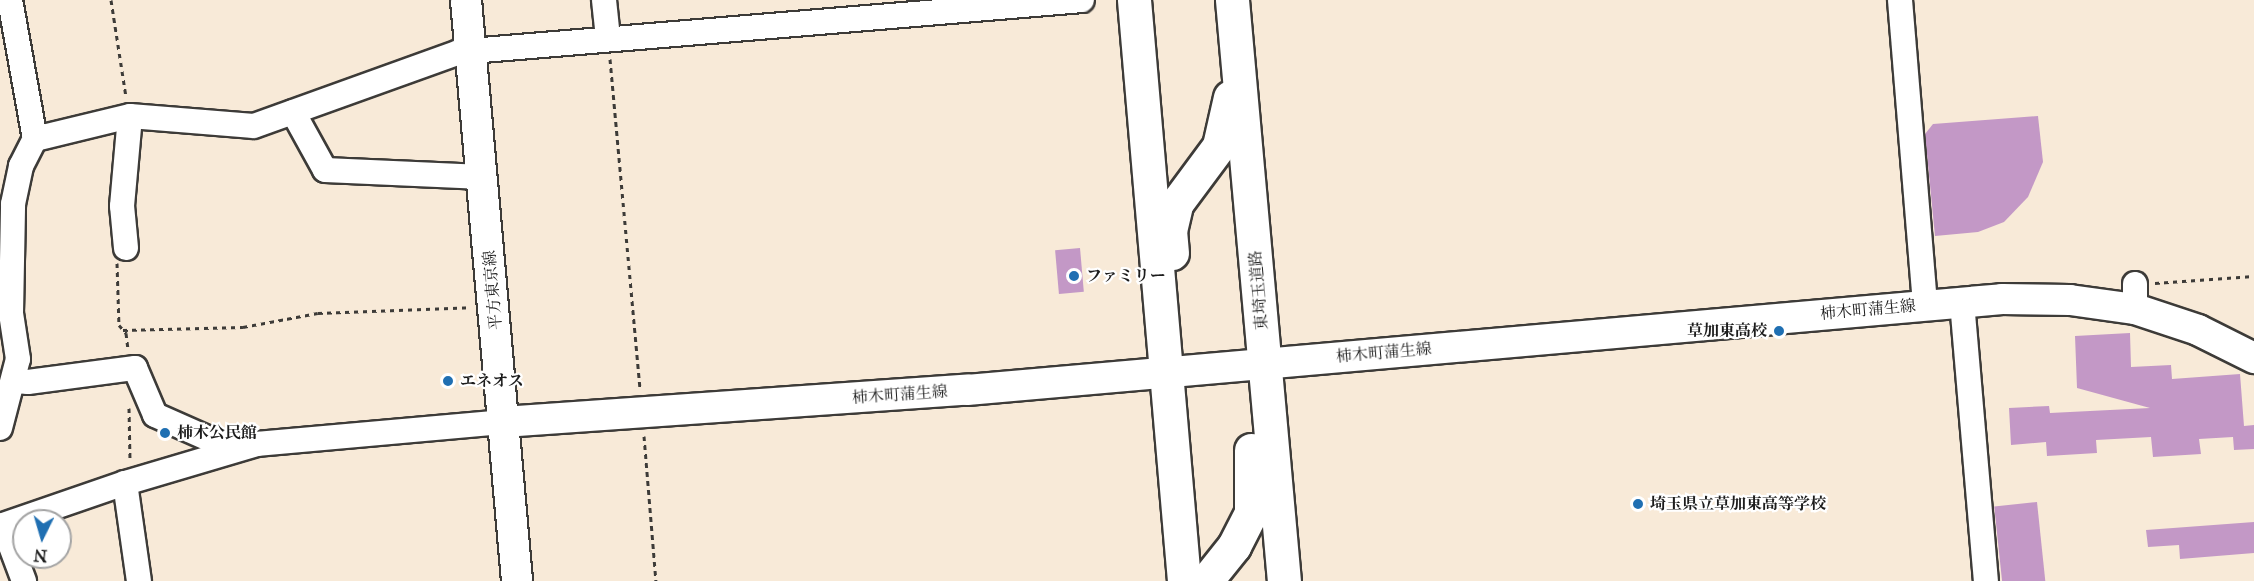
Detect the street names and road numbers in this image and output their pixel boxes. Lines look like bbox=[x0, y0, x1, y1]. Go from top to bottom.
street label: 平方東京線 bbox=[480, 249, 506, 331]
street label: 東埼玉道路 bbox=[1246, 249, 1272, 331]
street label: 柿木町蒲生線 bbox=[1819, 296, 1917, 324]
street label: 柿木町蒲生線 bbox=[1335, 339, 1433, 367]
street label: 柿木町蒲生線 bbox=[851, 382, 949, 408]

